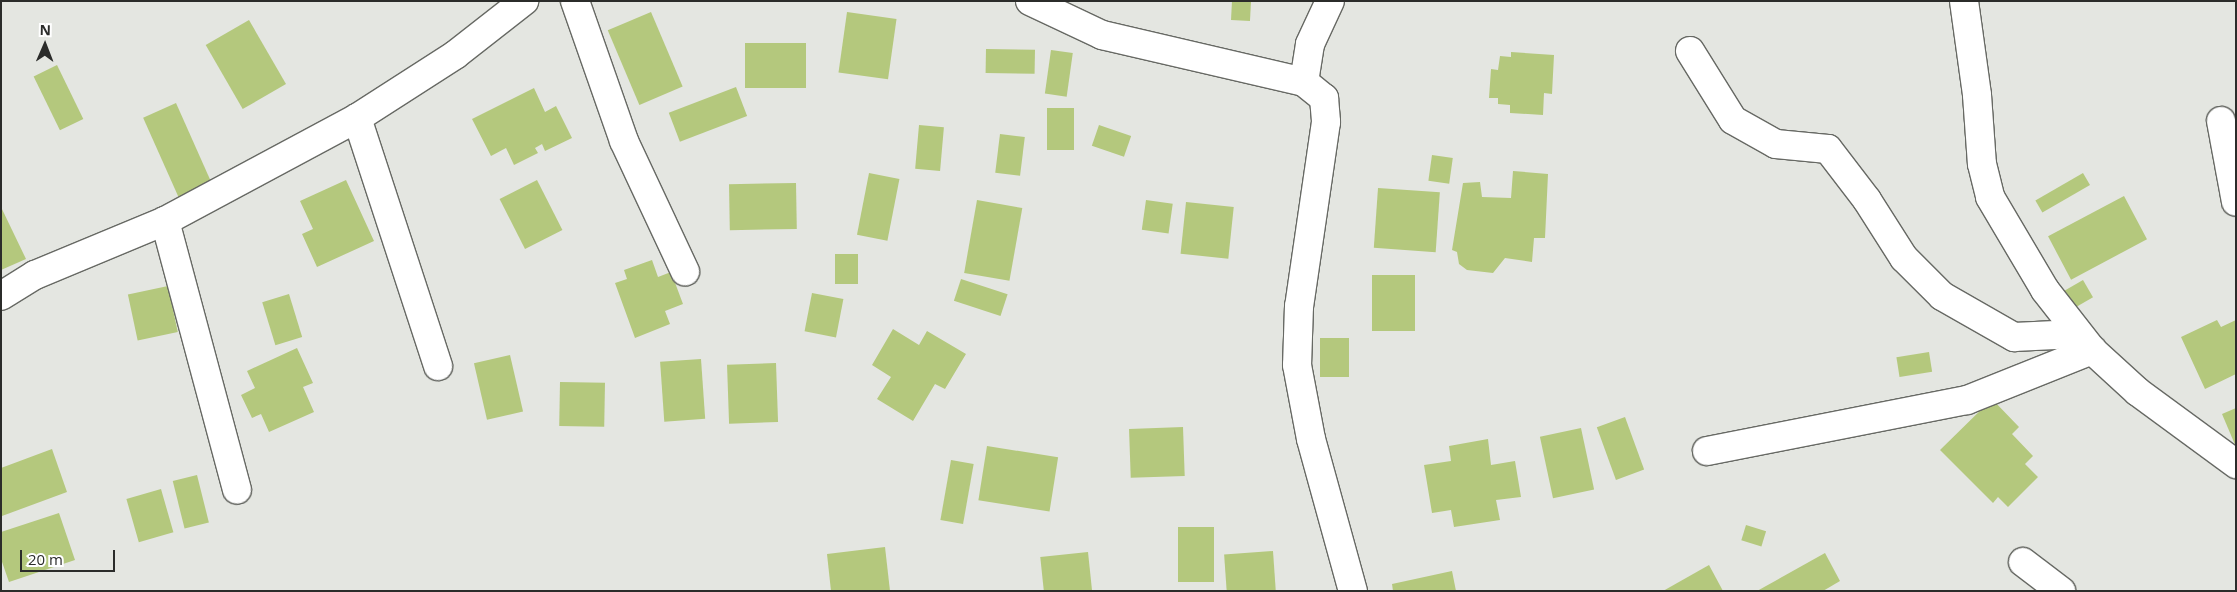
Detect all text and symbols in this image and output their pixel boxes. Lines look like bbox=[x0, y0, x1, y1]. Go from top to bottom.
north arrow bbox=[20, 20, 70, 70]
text: N bbox=[39, 20, 51, 39]
scale bar bbox=[22, 540, 118, 572]
text: 20 m bbox=[28, 549, 63, 569]

